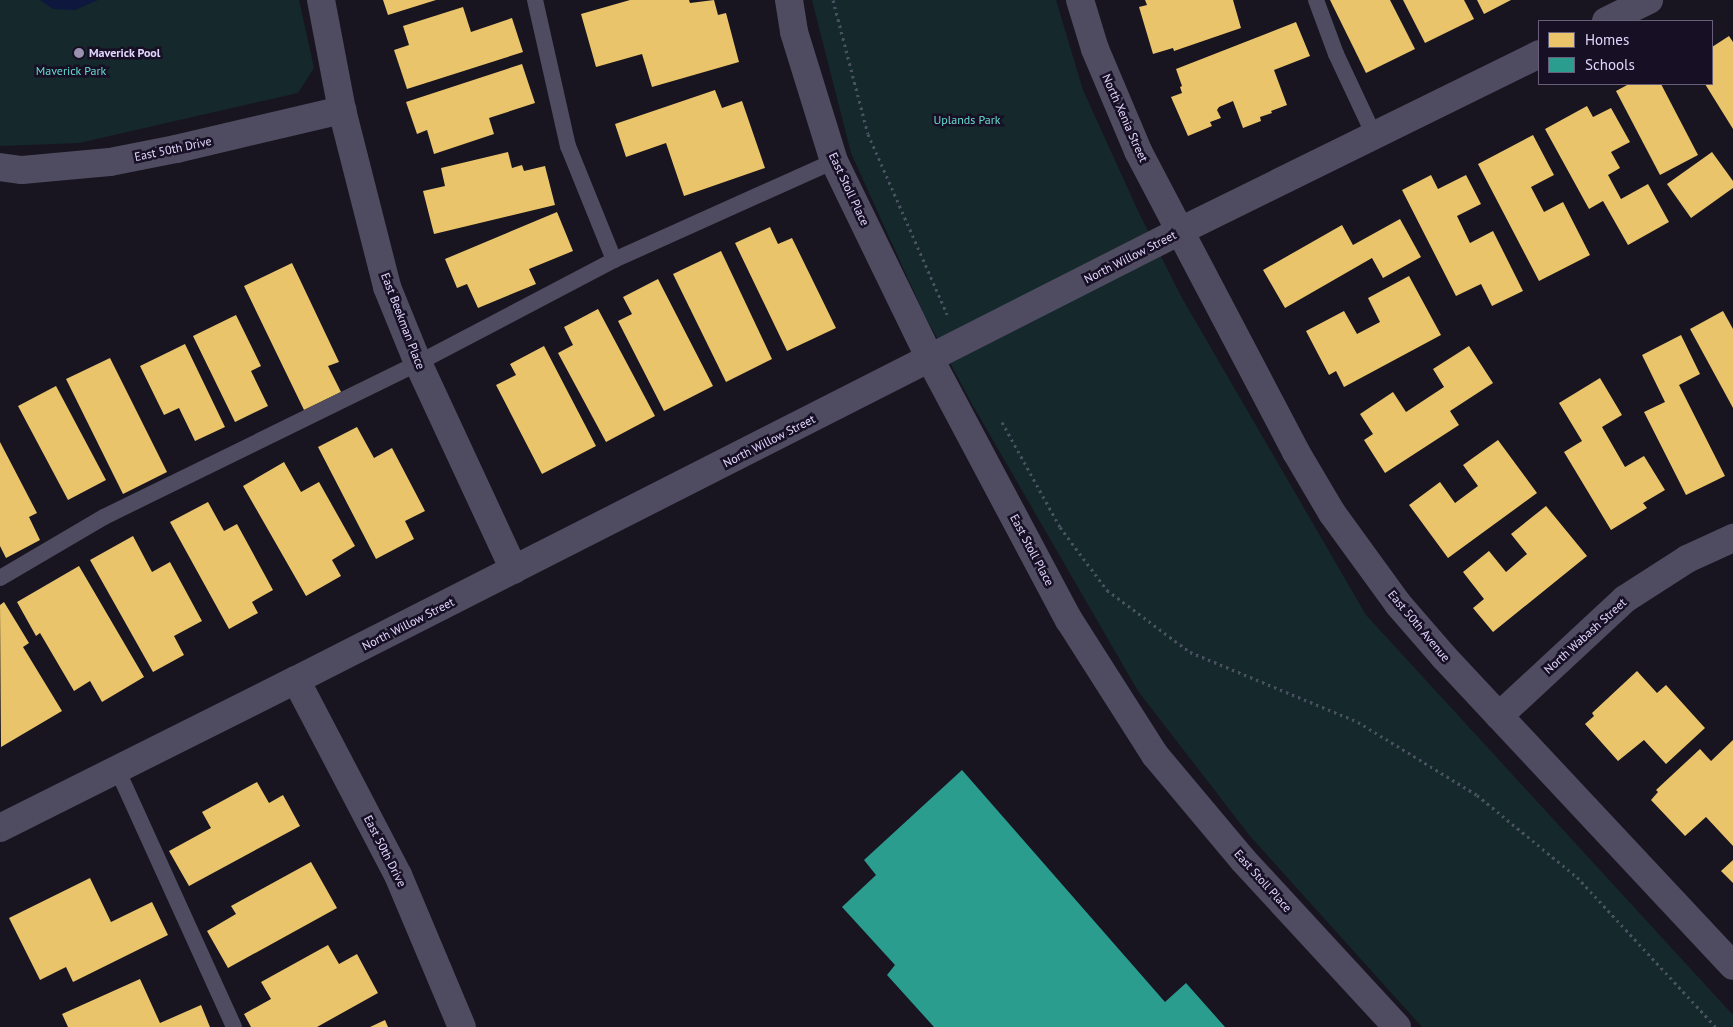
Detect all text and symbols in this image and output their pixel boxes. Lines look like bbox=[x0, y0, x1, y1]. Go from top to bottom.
legend bbox=[1538, 20, 1713, 85]
text: Homes bbox=[1585, 30, 1629, 49]
place label: Maverick Pool bbox=[89, 46, 161, 60]
marker: Maverick Pool bbox=[73, 47, 85, 59]
text: Schools bbox=[1585, 55, 1635, 74]
park label: Maverick Park bbox=[36, 64, 106, 78]
street label: North Xenia Street bbox=[1099, 72, 1151, 164]
park label: Uplands Park bbox=[933, 113, 1001, 127]
street label: East 50th Drive bbox=[133, 134, 213, 164]
street label: East Stoll Place bbox=[826, 150, 872, 228]
street label: North Willow Street bbox=[1081, 227, 1179, 287]
street label: East Beekman Place bbox=[378, 271, 428, 371]
street label: North Willow Street bbox=[720, 411, 818, 471]
street label: East Stoll Place bbox=[1007, 512, 1057, 588]
street label: East 50th Avenue bbox=[1385, 587, 1453, 665]
street label: North Willow Street bbox=[359, 594, 457, 654]
street label: North Wabash Street bbox=[1541, 595, 1629, 677]
street label: East 50th Drive bbox=[361, 813, 409, 889]
street label: East Stoll Place bbox=[1231, 847, 1295, 915]

